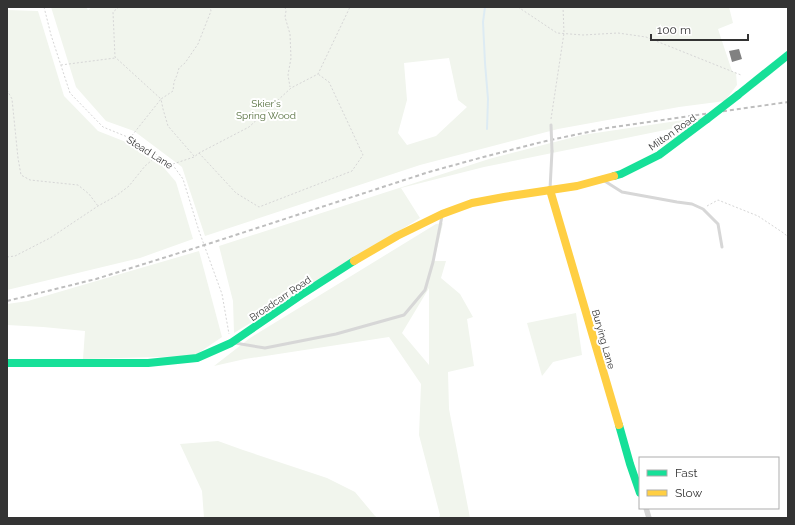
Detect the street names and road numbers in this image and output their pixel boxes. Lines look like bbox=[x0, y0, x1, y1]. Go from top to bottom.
street label: Milton Road bbox=[647, 112, 698, 153]
street label: Stead Lane bbox=[125, 134, 175, 171]
street label: Broadcarr Road bbox=[247, 274, 313, 323]
street label: Burying Lane bbox=[590, 308, 617, 370]

